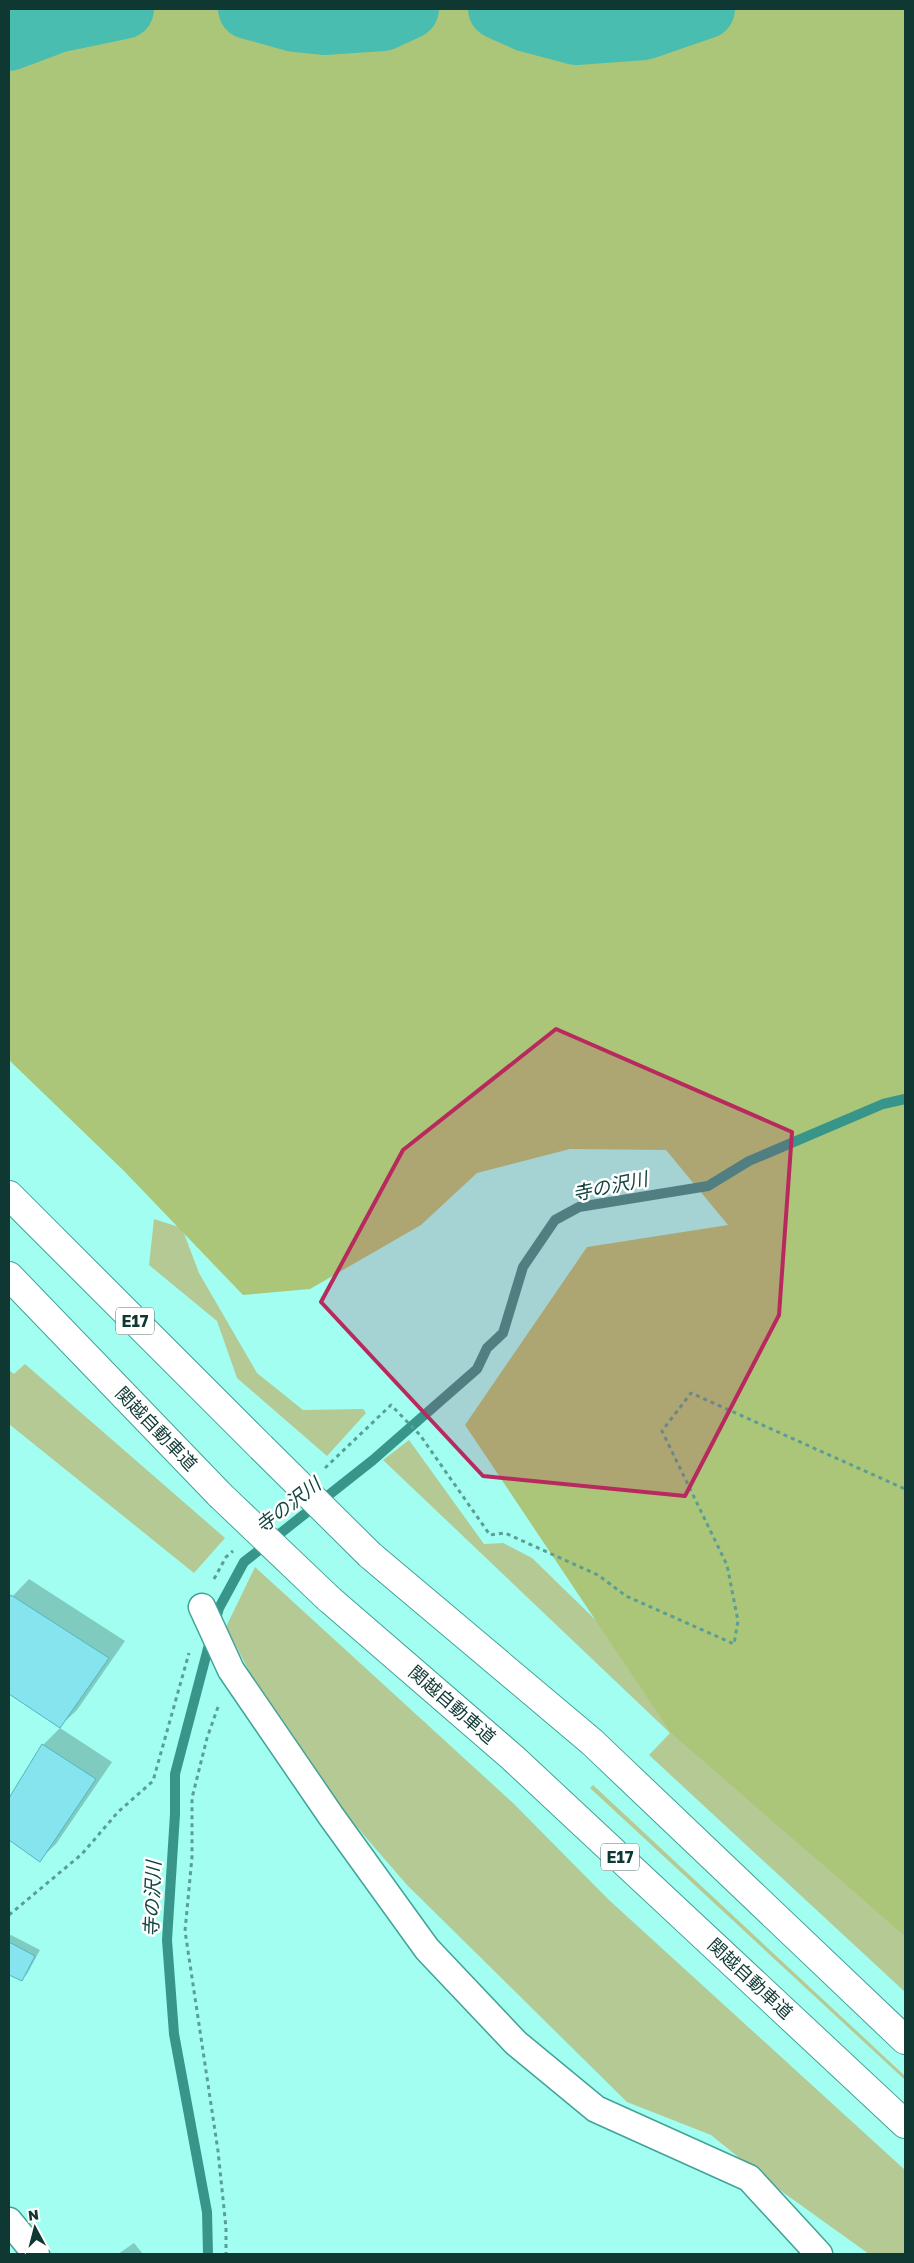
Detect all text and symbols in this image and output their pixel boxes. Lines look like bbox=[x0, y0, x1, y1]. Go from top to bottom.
water label: 寺の沢川 bbox=[570, 1166, 651, 1205]
road number: E17 bbox=[116, 1308, 154, 1334]
street label: 関越自動車道 bbox=[111, 1382, 202, 1475]
water label: 寺の沢川 bbox=[251, 1471, 326, 1537]
street label: 関越自動車道 bbox=[405, 1661, 501, 1748]
road number: E17 bbox=[601, 1844, 639, 1870]
water label: 寺の沢川 bbox=[139, 1859, 164, 1937]
street label: 関越自動車道 bbox=[704, 1933, 798, 2023]
north arrow bbox=[10, 2203, 60, 2253]
text: N bbox=[27, 2206, 40, 2224]

